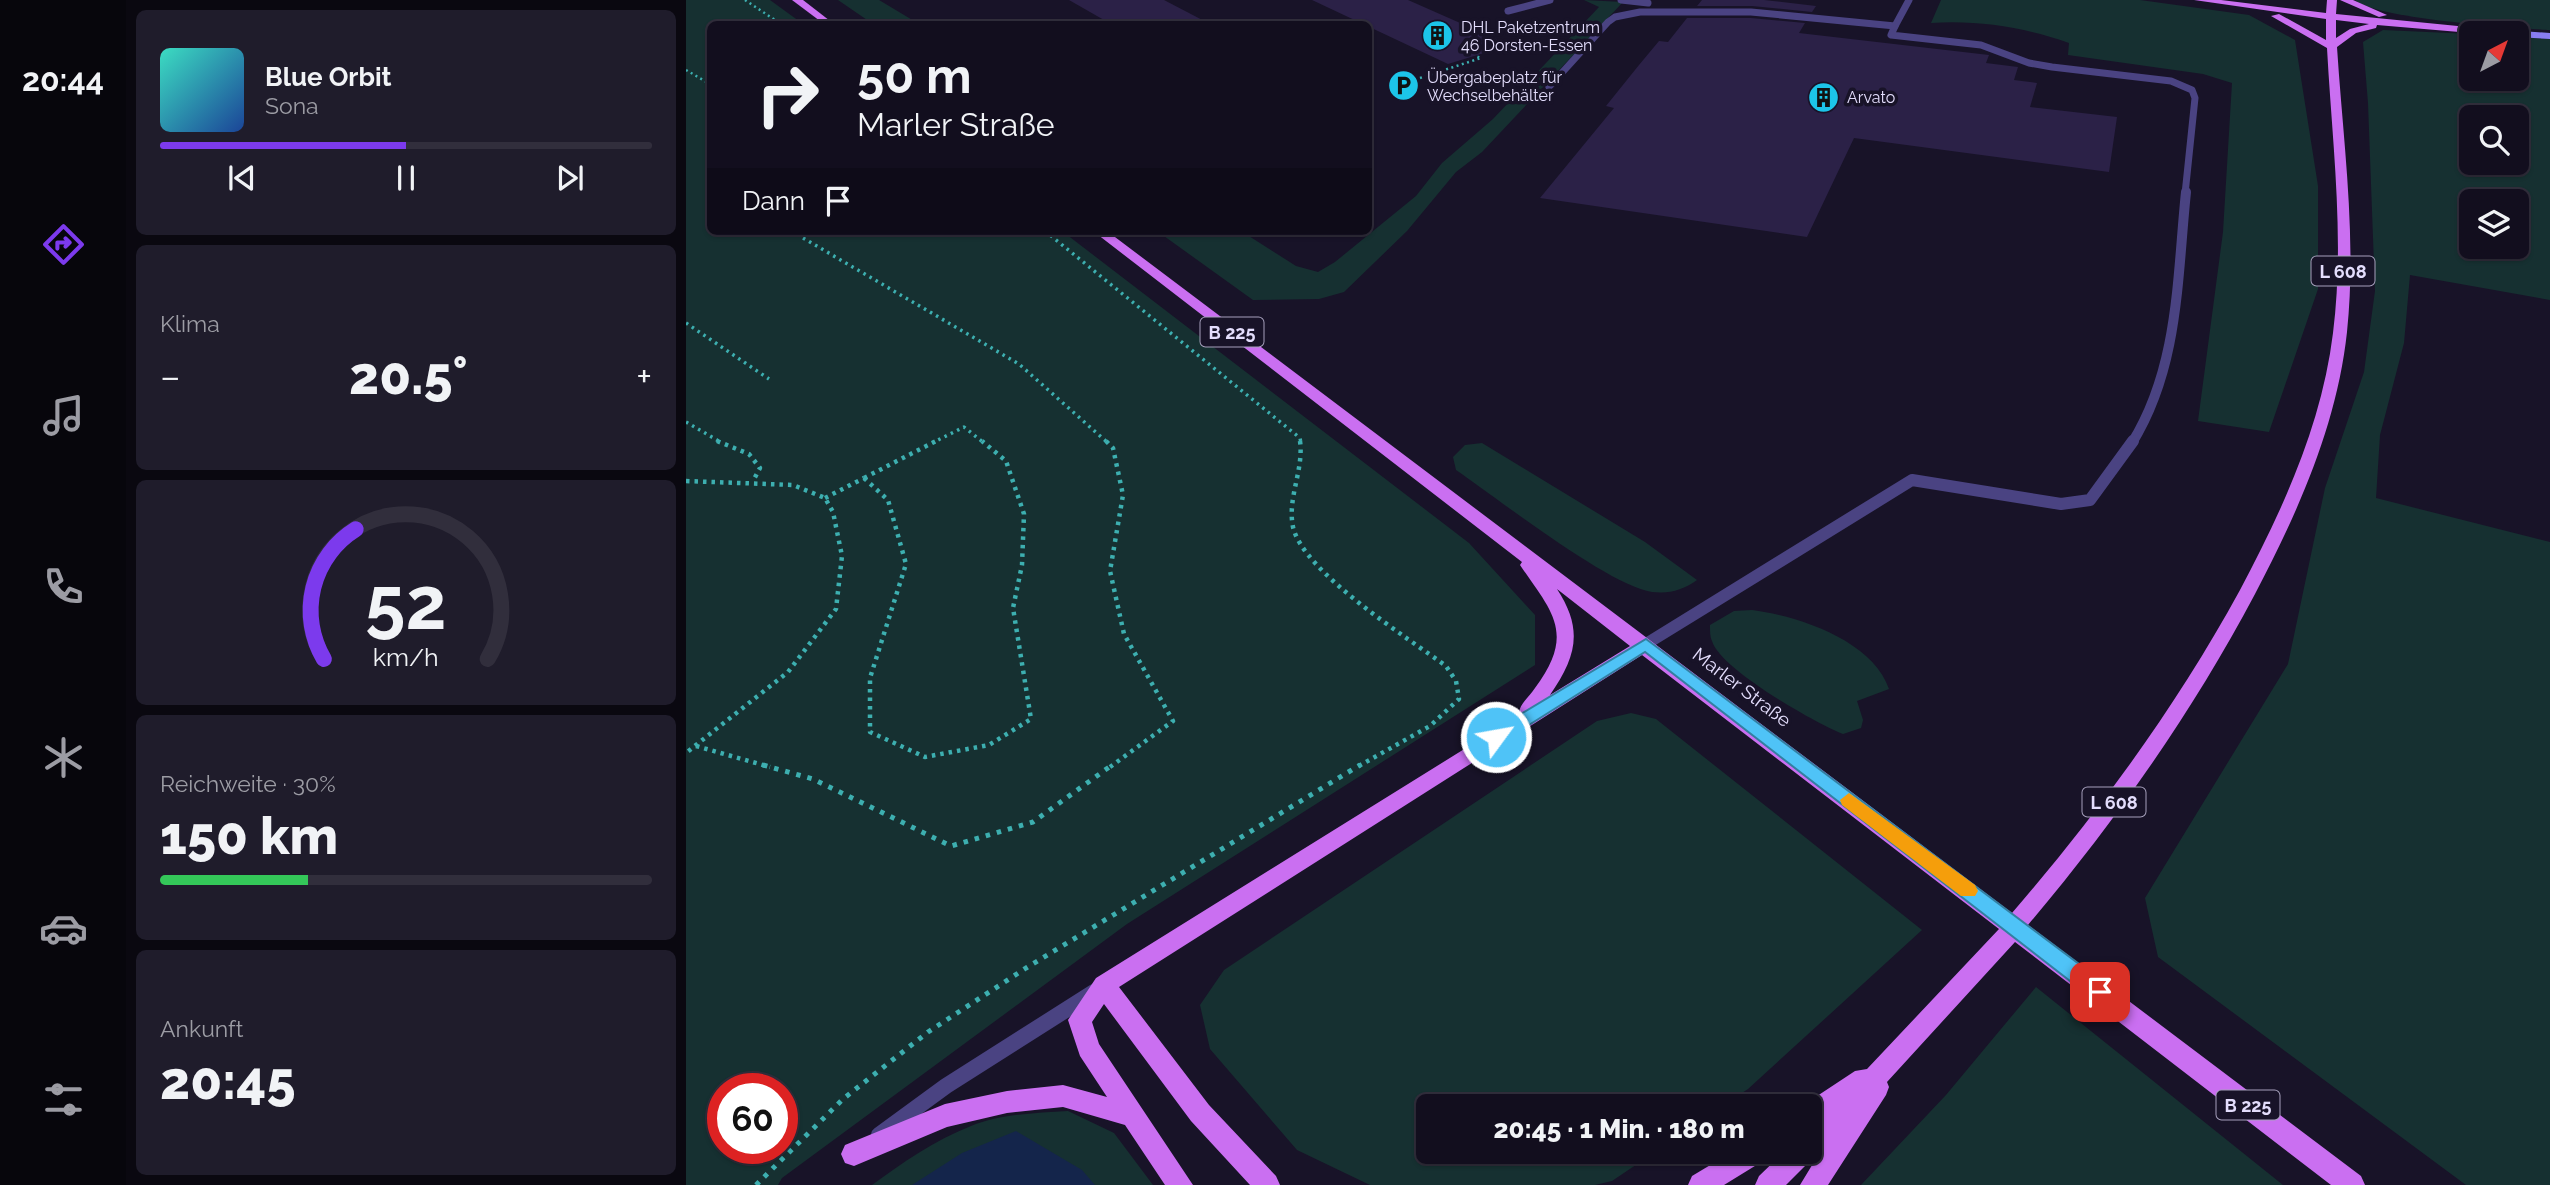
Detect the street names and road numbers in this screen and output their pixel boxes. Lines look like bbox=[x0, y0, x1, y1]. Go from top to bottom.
road number: L 608 bbox=[2312, 256, 2374, 286]
road number: B 225 bbox=[1200, 318, 1264, 346]
street label: Marler Straße bbox=[1689, 643, 1795, 731]
road number: L 608 bbox=[2082, 788, 2146, 816]
road number: B 225 bbox=[2216, 1090, 2280, 1120]

